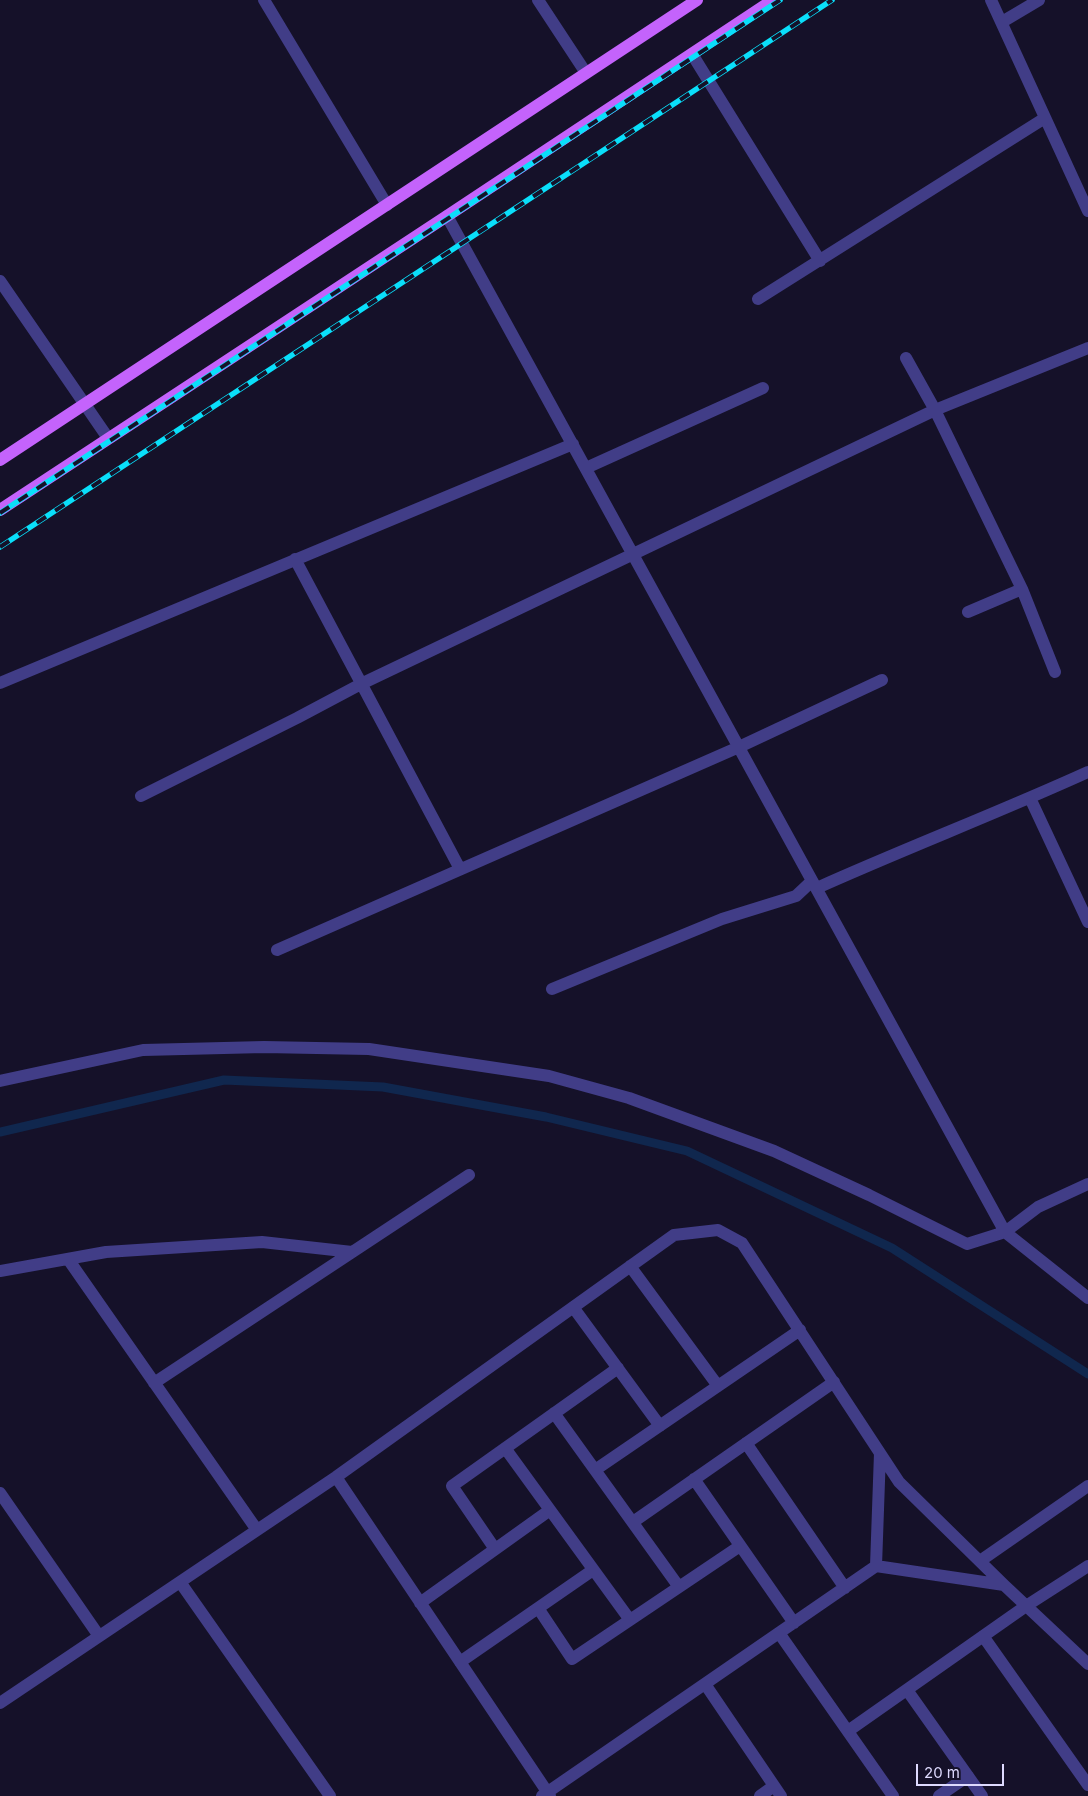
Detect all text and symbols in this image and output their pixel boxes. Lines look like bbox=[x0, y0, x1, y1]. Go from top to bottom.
scale bar bbox=[918, 1754, 1006, 1786]
text: 20 m bbox=[924, 1763, 960, 1782]

